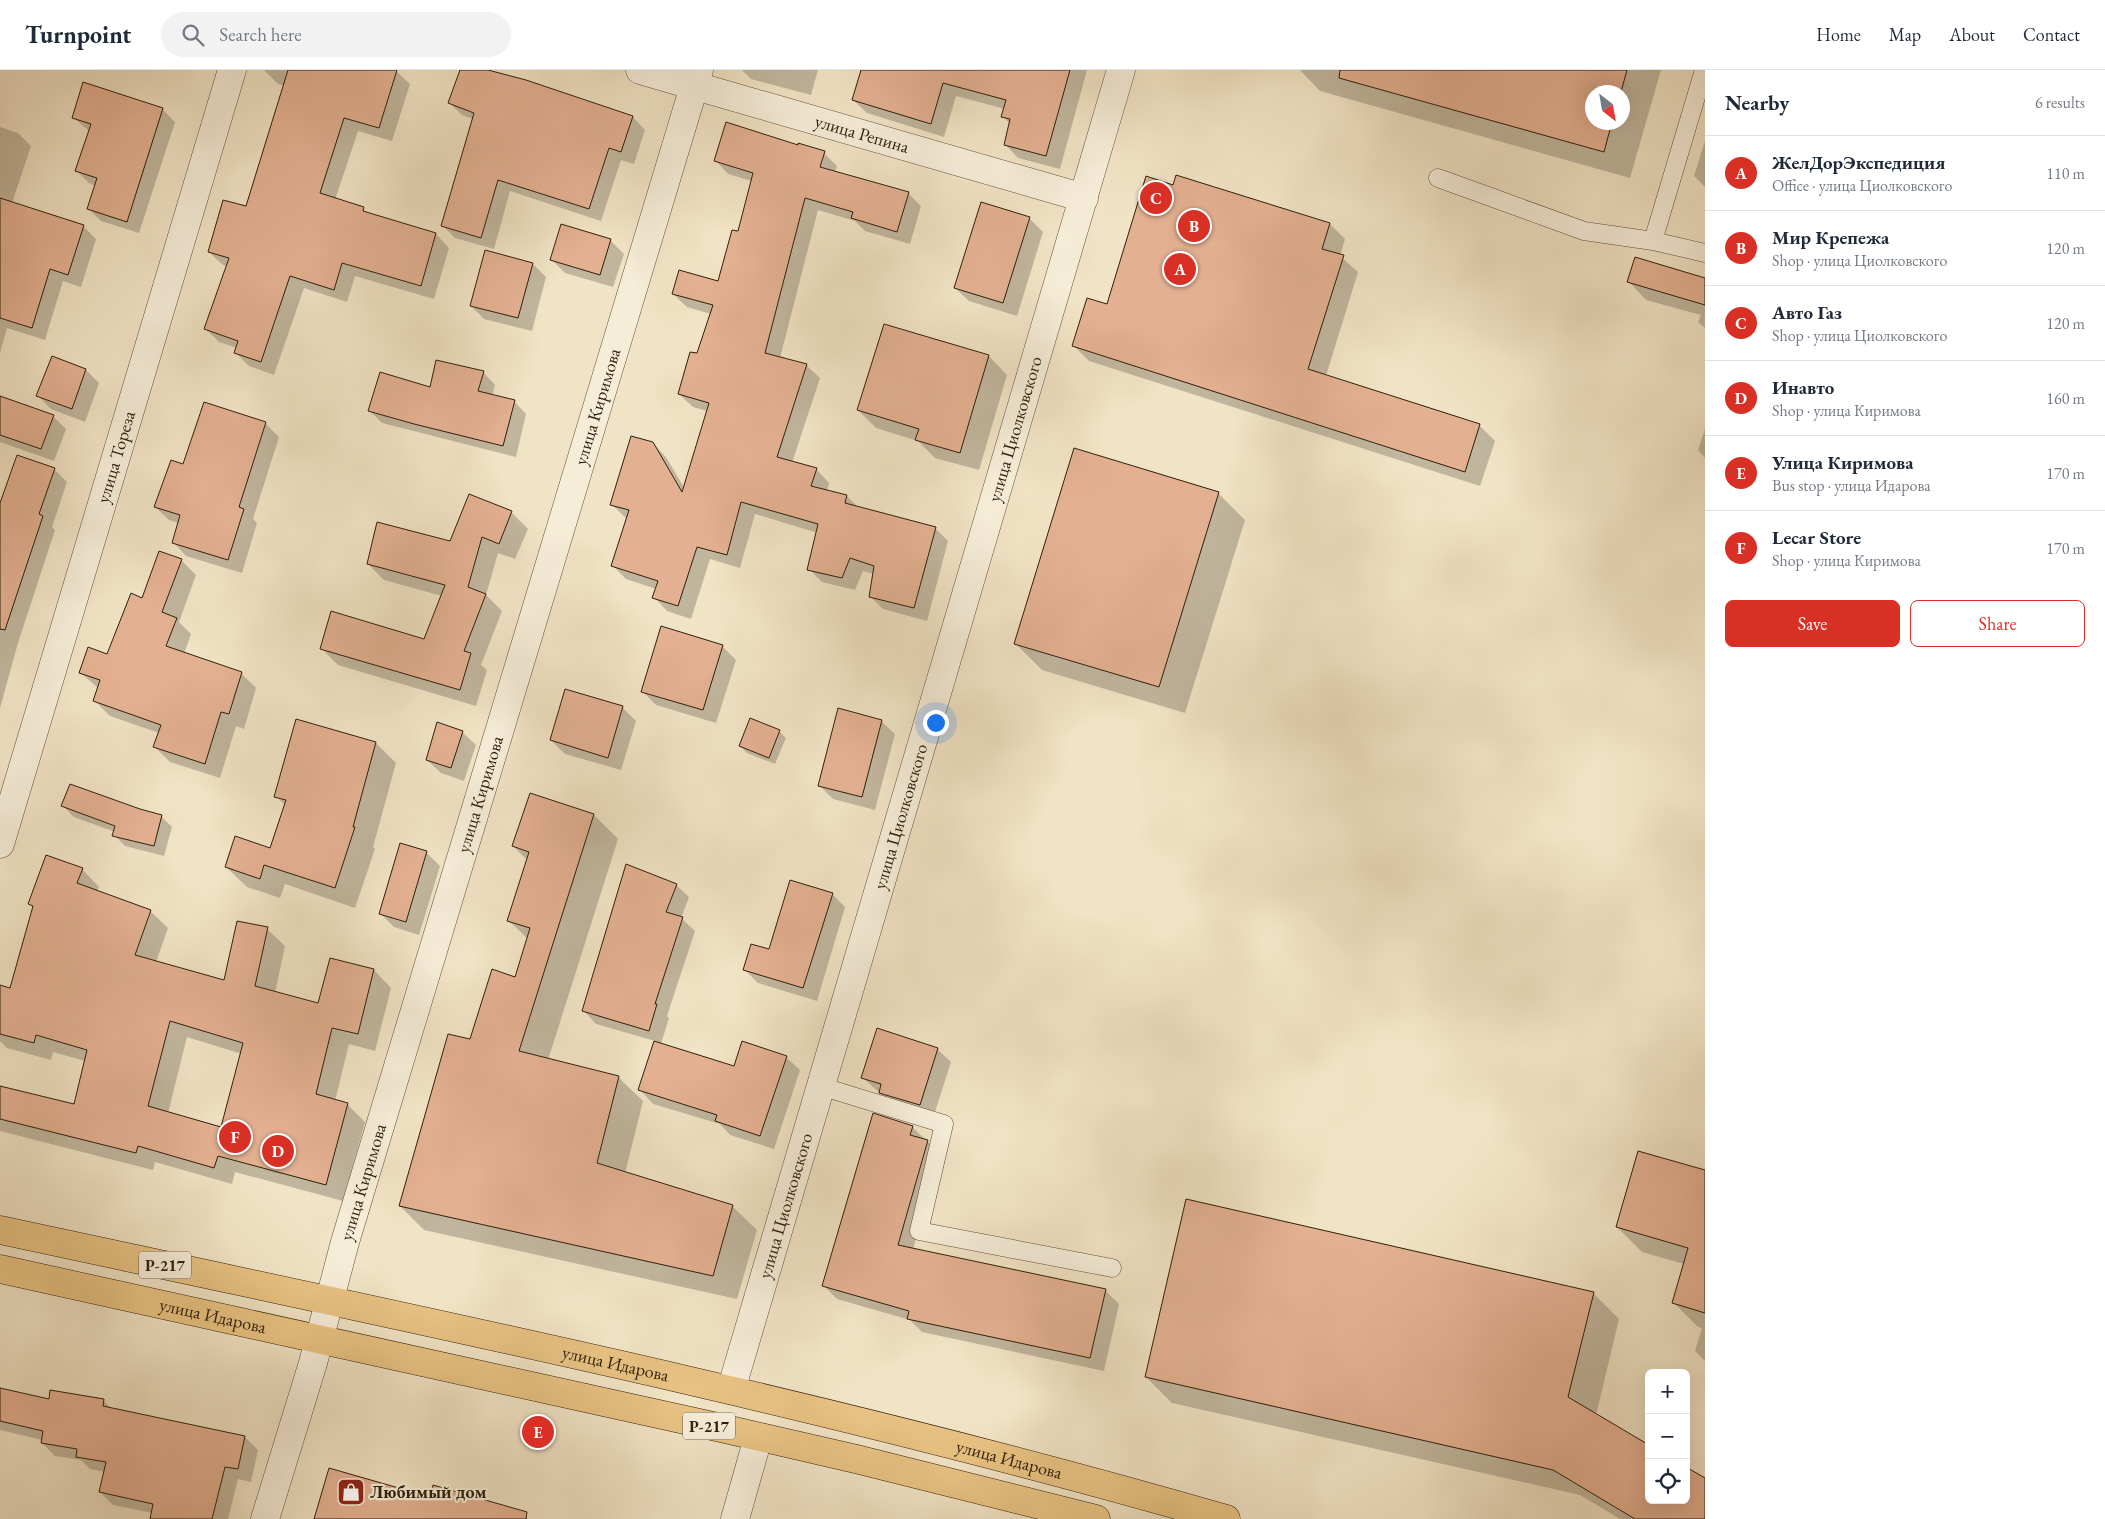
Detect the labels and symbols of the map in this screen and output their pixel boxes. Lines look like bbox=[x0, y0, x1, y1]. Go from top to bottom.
north arrow bbox=[1585, 85, 1630, 130]
street label: улица Репина bbox=[812, 109, 913, 158]
pin: C bbox=[1140, 179, 1172, 217]
pin: B bbox=[1178, 207, 1210, 245]
pin: A bbox=[1164, 250, 1196, 288]
street label: улица Киримова bbox=[568, 345, 626, 468]
street label: улица Циолковского bbox=[982, 353, 1047, 504]
street label: улица Тореза bbox=[91, 407, 140, 506]
your location bbox=[923, 710, 949, 736]
street label: улица Киримова bbox=[451, 732, 508, 855]
street label: улица Циолковского bbox=[868, 741, 932, 892]
pin: F bbox=[219, 1118, 251, 1156]
street label: улица Киримова bbox=[334, 1120, 391, 1243]
street label: улица Циолковского bbox=[753, 1130, 817, 1281]
pin: D bbox=[262, 1132, 294, 1170]
road number: Р-217 bbox=[139, 1252, 191, 1278]
street label: улица Идарова bbox=[157, 1293, 269, 1339]
street label: улица Идарова bbox=[560, 1340, 672, 1387]
road number: Р-217 bbox=[683, 1412, 735, 1440]
pin: E bbox=[522, 1413, 554, 1451]
street label: улица Идарова bbox=[954, 1434, 1066, 1484]
shop icon: Любимый дом bbox=[336, 1477, 366, 1507]
place label: Любимый дом bbox=[370, 1480, 487, 1503]

